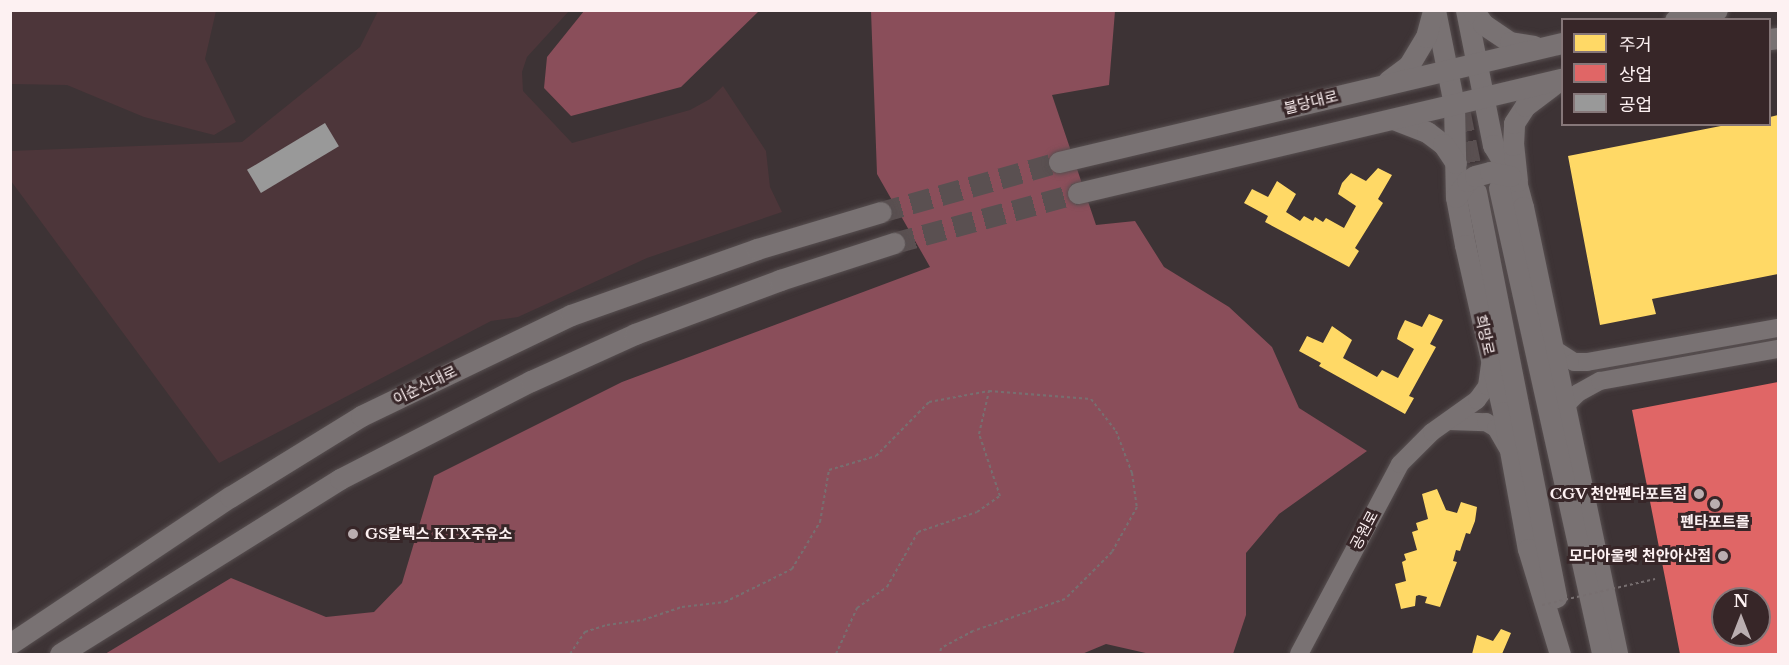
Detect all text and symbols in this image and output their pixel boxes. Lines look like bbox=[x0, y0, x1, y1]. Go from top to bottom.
legend bbox=[1561, 18, 1771, 126]
text: 주거 bbox=[1619, 34, 1652, 56]
text: 상업 bbox=[1619, 64, 1652, 86]
street label: 불당대로 bbox=[1282, 87, 1340, 117]
text: 공업 bbox=[1619, 94, 1652, 116]
street label: 희망로 bbox=[1472, 313, 1498, 357]
street label: 이순신대로 bbox=[390, 362, 460, 408]
place label: CGV 천안펜타포트점 bbox=[1549, 485, 1687, 503]
marker: CGV 천안펜타포트점 bbox=[1692, 487, 1706, 501]
marker: 펜타포트몰 bbox=[1708, 497, 1722, 511]
street label: 공원로 bbox=[1346, 507, 1382, 553]
place label: 펜타포트몰 bbox=[1681, 513, 1749, 531]
place label: GS칼텍스 KTX주유소 bbox=[365, 525, 512, 543]
marker: GS칼텍스 KTX주유소 bbox=[346, 527, 360, 541]
place label: 모다아울렛 천안아산점 bbox=[1569, 547, 1711, 565]
marker: 모다아울렛 천안아산점 bbox=[1716, 549, 1730, 563]
north arrow bbox=[1711, 587, 1771, 647]
text: N bbox=[1733, 591, 1749, 611]

